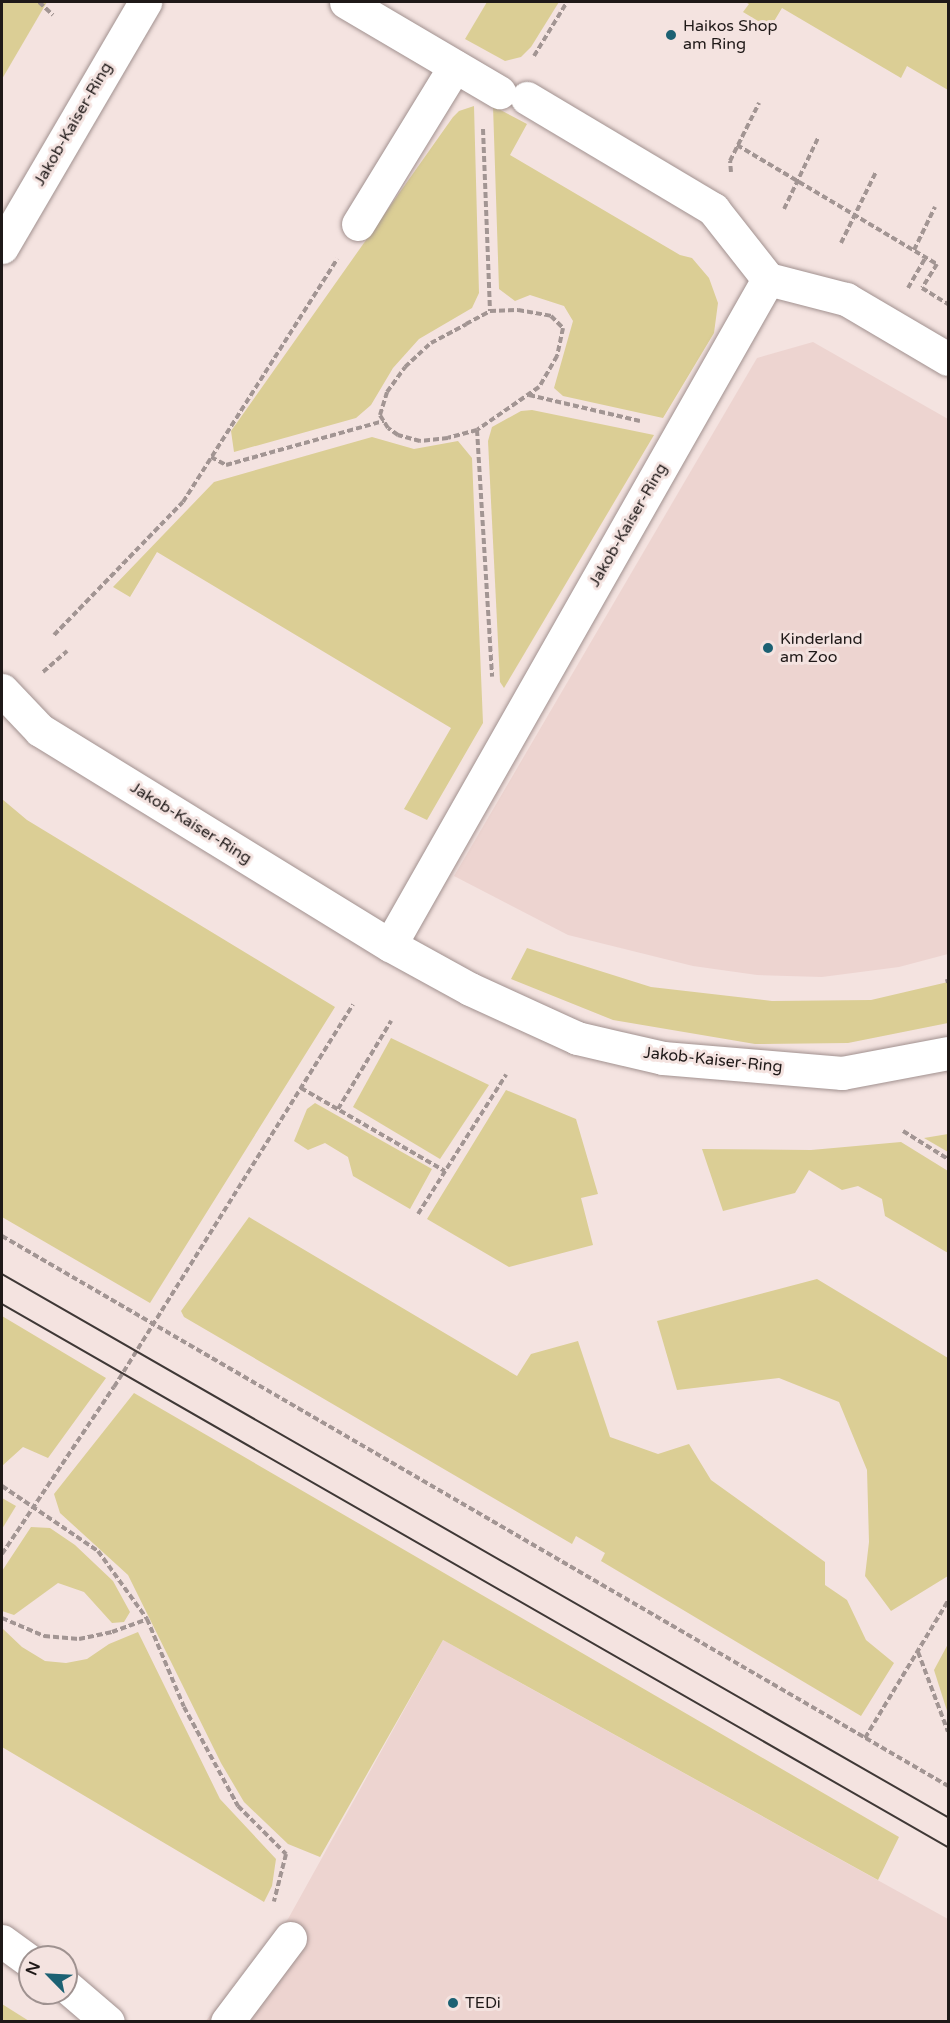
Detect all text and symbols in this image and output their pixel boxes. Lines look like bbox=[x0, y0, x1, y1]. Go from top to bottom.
place label: Haikos Shop am Ring bbox=[683, 16, 777, 54]
marker: Haikos Shop am Ring bbox=[664, 28, 678, 42]
street label: Jakob-Kaiser-Ring bbox=[30, 59, 116, 189]
street label: Jakob-Kaiser-Ring bbox=[585, 460, 671, 590]
place label: Kinderland am Zoo bbox=[780, 629, 863, 667]
marker: Kinderland am Zoo bbox=[761, 641, 775, 655]
street label: Jakob-Kaiser-Ring bbox=[127, 778, 255, 868]
street label: Jakob-Kaiser-Ring bbox=[643, 1043, 783, 1077]
north arrow bbox=[18, 1945, 78, 2005]
text: N bbox=[22, 1959, 45, 1978]
place label: TEDi bbox=[465, 1993, 501, 2013]
marker: TEDi bbox=[446, 1996, 460, 2010]

